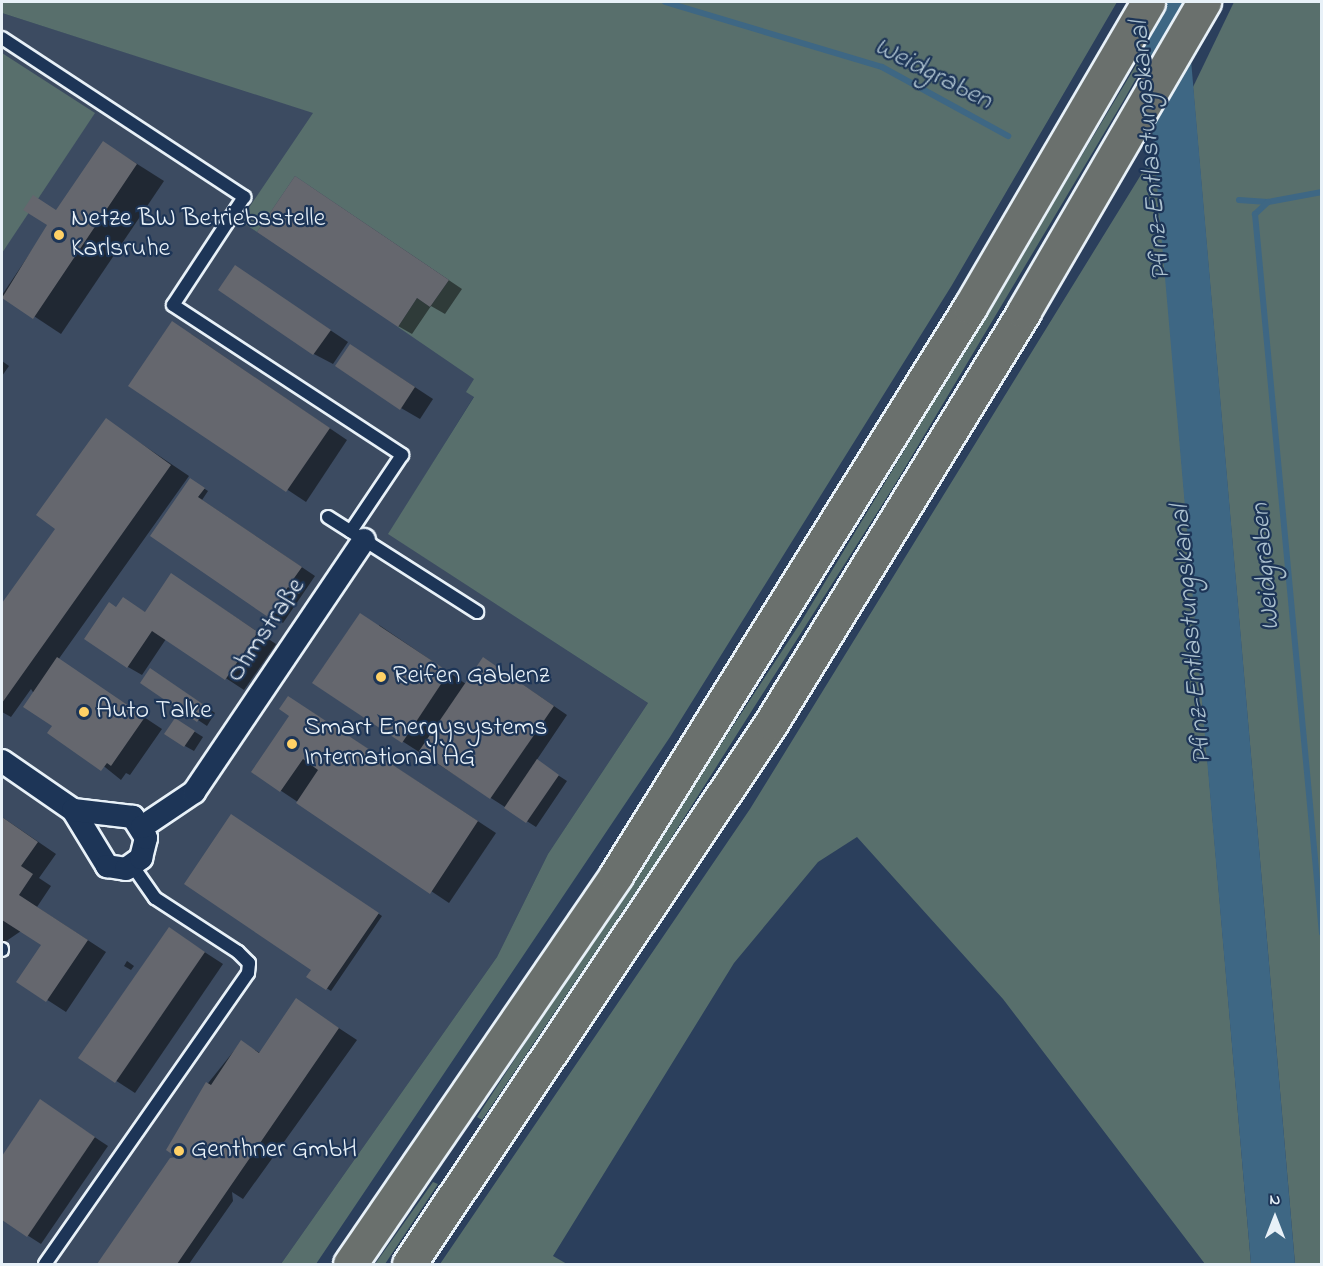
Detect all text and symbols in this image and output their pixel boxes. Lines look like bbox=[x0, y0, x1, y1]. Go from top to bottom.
water label: Pfinz-Entlastungskanal bbox=[1124, 20, 1178, 282]
water label: Weidgraben bbox=[869, 31, 997, 117]
place label: Netze BW Betriebsstelle Karlsruhe bbox=[71, 204, 325, 266]
marker: Netze BW Betriebsstelle Karlsruhe bbox=[52, 228, 66, 242]
water label: Weidgraben bbox=[1244, 502, 1288, 632]
water label: Pfinz-Entlastungskanal bbox=[1165, 504, 1219, 766]
street label: Ohmstraße bbox=[221, 573, 313, 689]
place label: Reifen Gablenz bbox=[393, 661, 550, 693]
marker: Reifen Gablenz bbox=[374, 670, 388, 684]
place label: Auto Talke bbox=[96, 696, 212, 728]
marker: Auto Talke bbox=[77, 705, 91, 719]
place label: Smart Energysystems International AG bbox=[304, 713, 547, 774]
marker: Smart Energysystems International AG bbox=[285, 737, 299, 751]
place label: Genthner GmbH bbox=[191, 1135, 357, 1167]
marker: Genthner GmbH bbox=[172, 1144, 186, 1158]
north arrow bbox=[1245, 1188, 1305, 1248]
text: N bbox=[1270, 1188, 1280, 1212]

